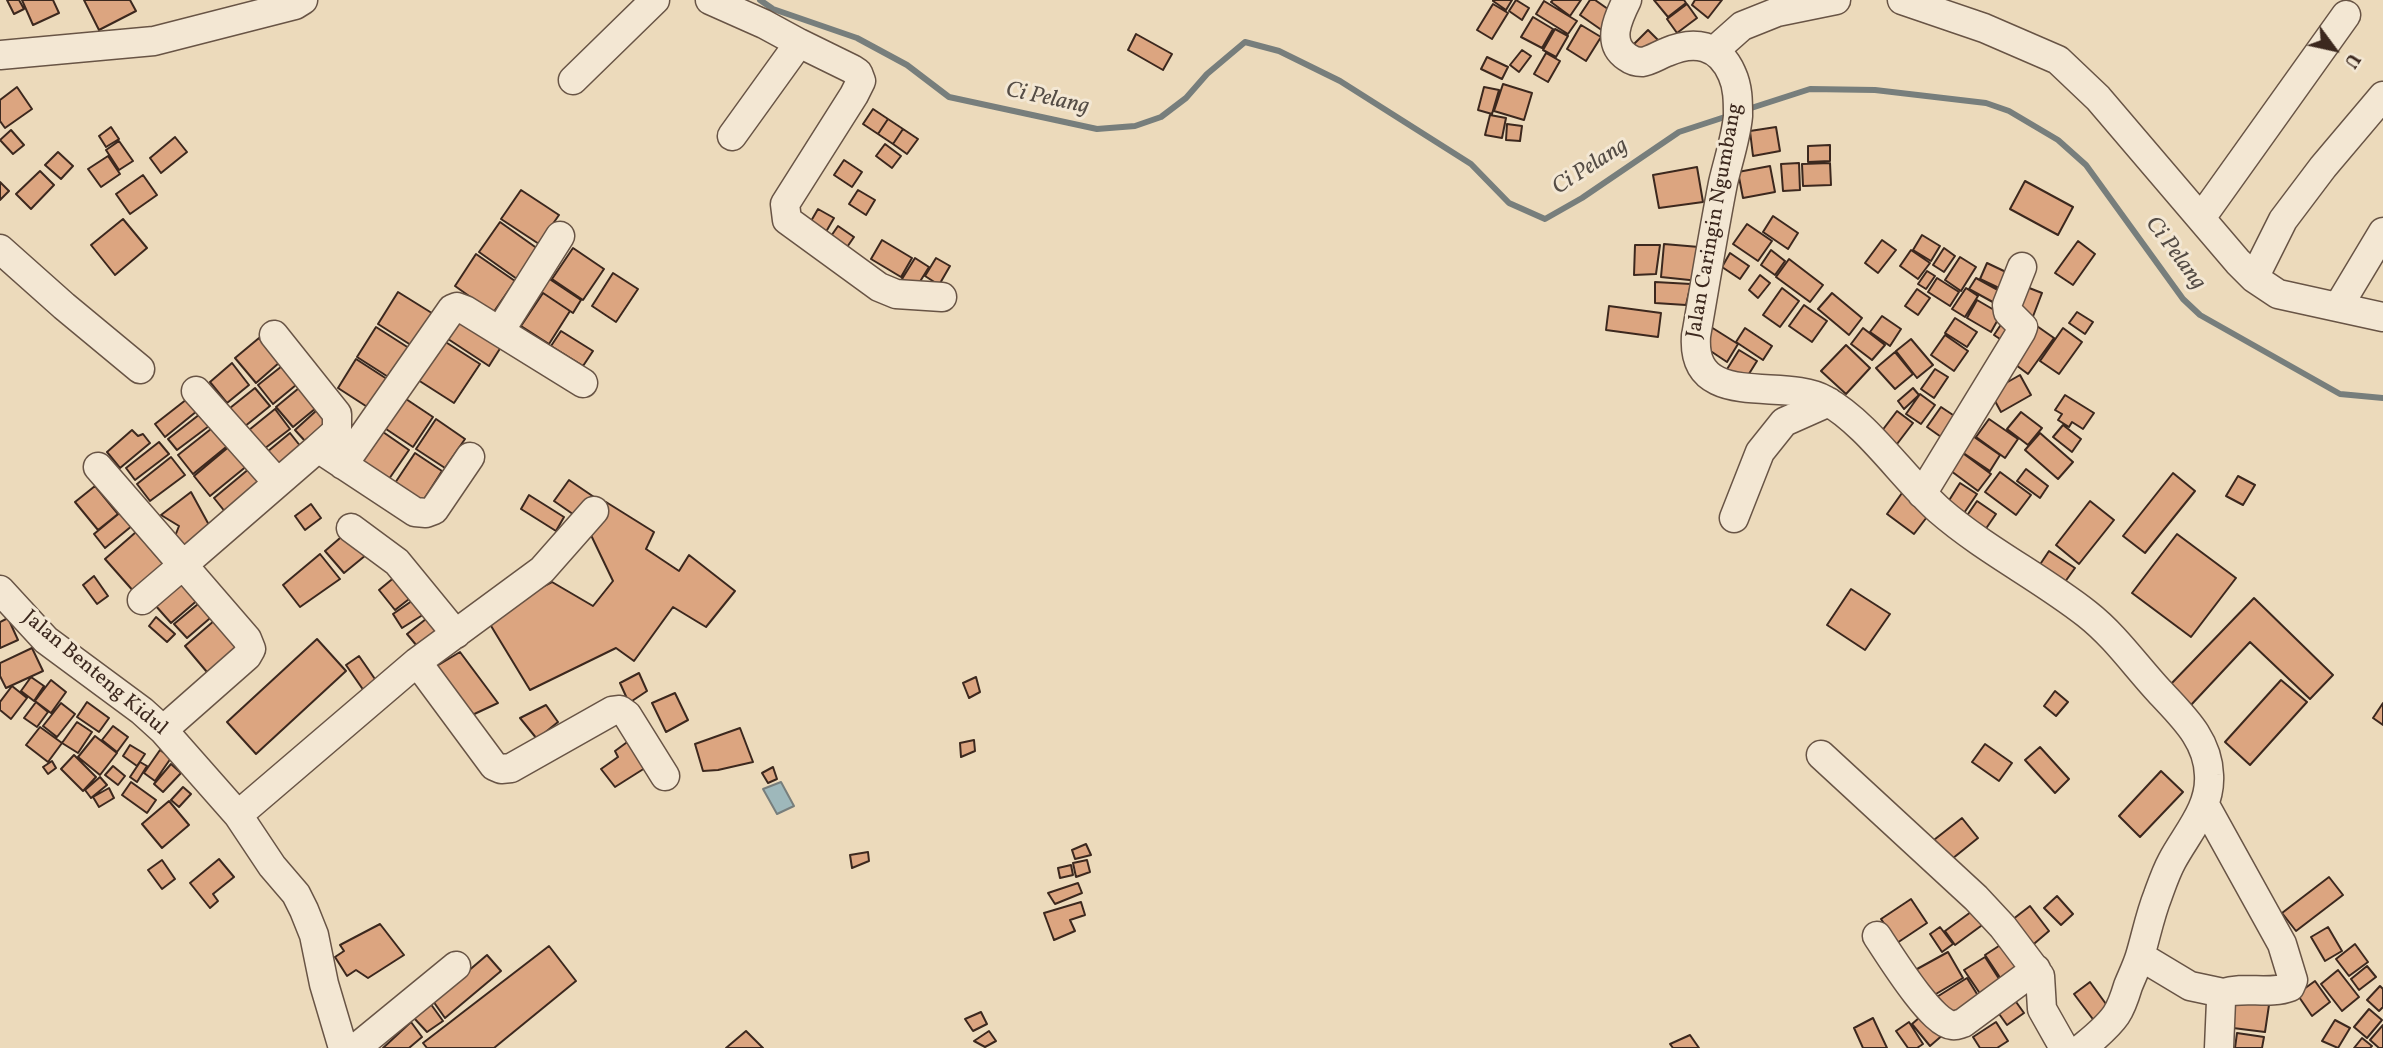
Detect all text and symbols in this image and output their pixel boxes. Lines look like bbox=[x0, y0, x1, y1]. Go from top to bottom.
north arrow bbox=[2299, 14, 2369, 84]
text: U bbox=[2337, 48, 2366, 73]
water label: Ci Pelang bbox=[1003, 78, 1091, 122]
street label: Jalan Caringin Ngumbang bbox=[1683, 101, 1749, 341]
water label: Ci Pelang bbox=[1548, 133, 1634, 203]
water label: Ci Pelang bbox=[2138, 212, 2210, 296]
street label: Jalan Benteng Kidul bbox=[16, 606, 172, 742]

